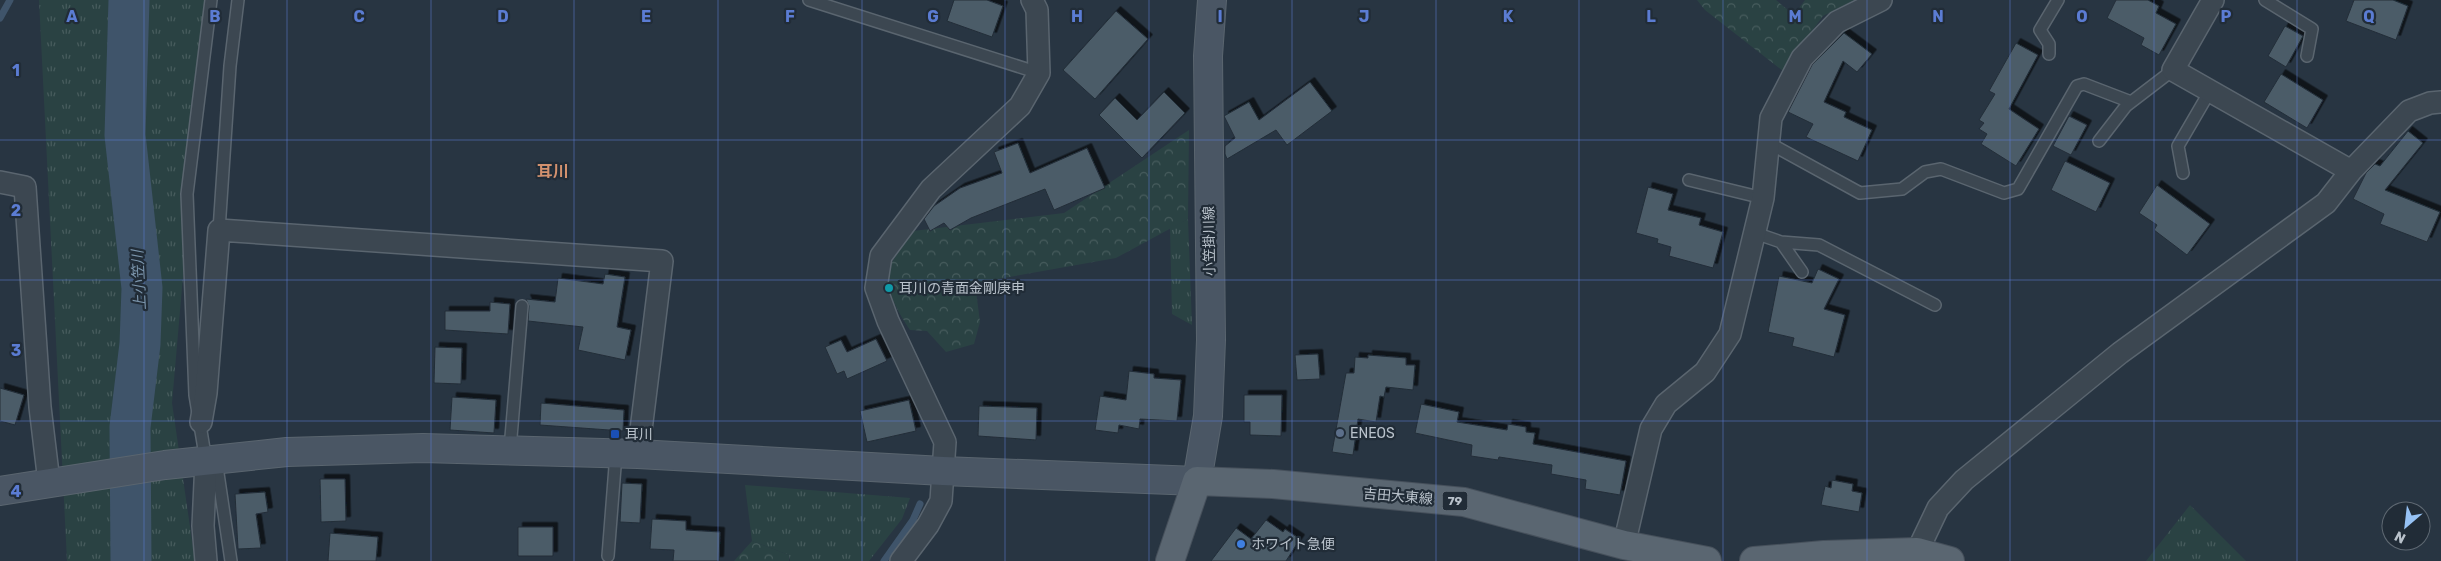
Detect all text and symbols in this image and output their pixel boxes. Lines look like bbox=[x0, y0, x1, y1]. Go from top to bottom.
text: A bbox=[66, 7, 78, 26]
text: B bbox=[209, 7, 221, 26]
text: C bbox=[353, 7, 365, 26]
text: D bbox=[497, 7, 509, 26]
text: E bbox=[641, 7, 651, 26]
text: F bbox=[785, 7, 795, 26]
text: G bbox=[927, 7, 939, 26]
text: H bbox=[1071, 7, 1083, 26]
text: I bbox=[1217, 7, 1223, 26]
text: J bbox=[1359, 7, 1369, 26]
text: K bbox=[1503, 7, 1514, 26]
text: L bbox=[1646, 7, 1656, 26]
text: M bbox=[1788, 7, 1802, 26]
text: N bbox=[1932, 7, 1944, 26]
text: O bbox=[2076, 7, 2088, 26]
text: P bbox=[2221, 7, 2232, 26]
text: Q bbox=[2363, 7, 2375, 26]
text: 1 bbox=[12, 61, 20, 80]
district label: 耳川 bbox=[537, 162, 569, 181]
text: 2 bbox=[11, 201, 21, 220]
street label: 小笠掛川線 bbox=[1200, 206, 1219, 276]
water label: 上小笠川 bbox=[128, 248, 150, 310]
place label: 耳川の青面金剛庚申 bbox=[899, 280, 1025, 297]
marker: 耳川の青面金剛庚申 bbox=[883, 282, 895, 294]
text: 3 bbox=[11, 341, 21, 360]
place label: ENEOS bbox=[1350, 425, 1395, 442]
place label: 耳川 bbox=[625, 426, 653, 443]
marker: ENEOS bbox=[1334, 427, 1346, 439]
marker: 耳川 bbox=[609, 428, 621, 440]
text: 4 bbox=[11, 482, 22, 501]
street label: 吉田大東線 bbox=[1362, 485, 1434, 508]
road number: 79 bbox=[1442, 492, 1468, 511]
north arrow bbox=[2381, 501, 2431, 551]
text: N bbox=[2392, 527, 2409, 547]
place label: ホワイト急便 bbox=[1251, 536, 1335, 553]
marker: ホワイト急便 bbox=[1235, 538, 1247, 550]

